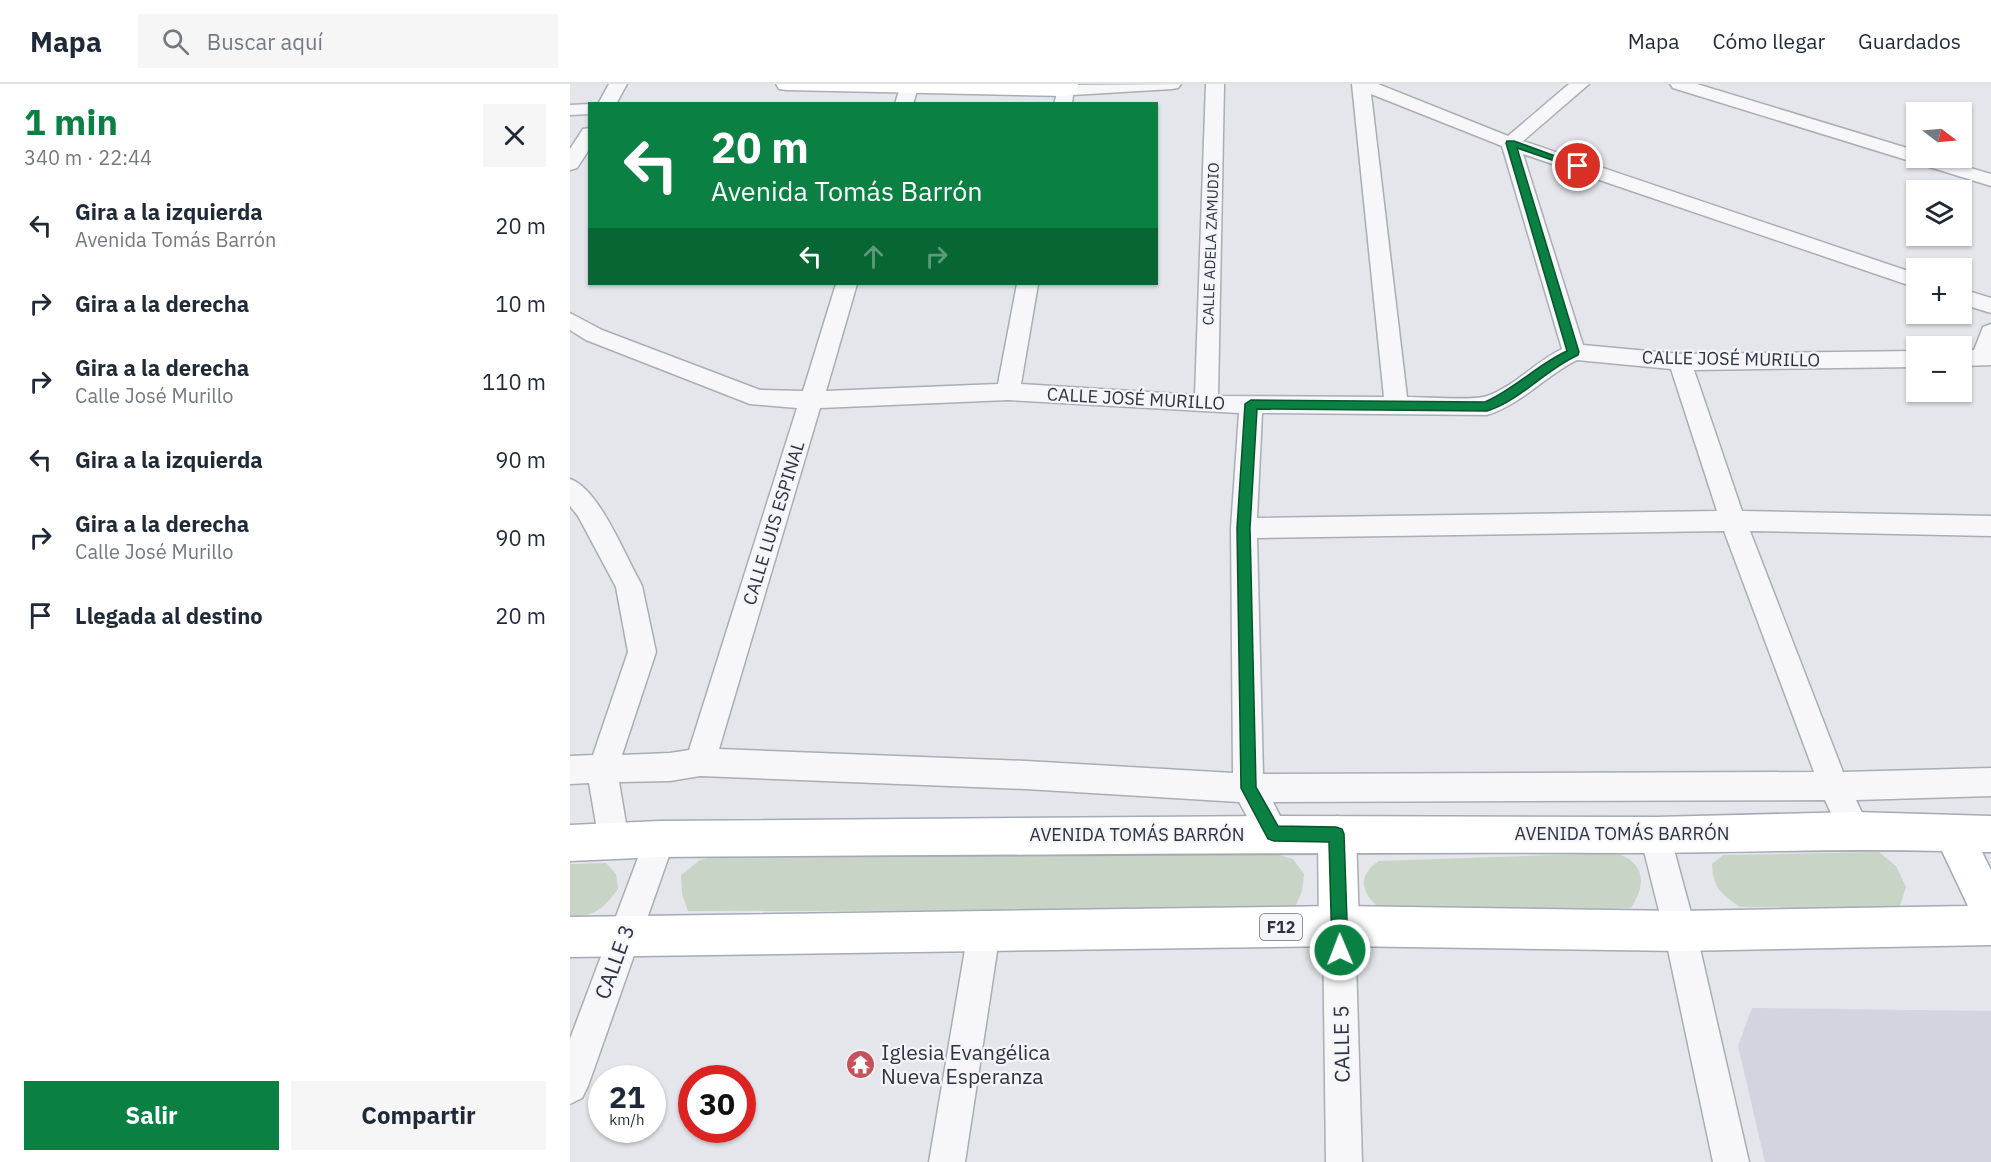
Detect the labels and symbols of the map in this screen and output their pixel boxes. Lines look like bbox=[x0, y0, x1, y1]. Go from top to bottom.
north arrow bbox=[1906, 102, 1972, 168]
pin bbox=[1552, 140, 1603, 191]
street label: CALLE ADELA ZAMUDIO bbox=[1198, 162, 1223, 326]
street label: CALLE JOSÉ MURILLO bbox=[1642, 345, 1820, 372]
street label: CALLE JOSÉ MURILLO bbox=[1046, 382, 1226, 415]
street label: CALLE LUIS ESPINAL bbox=[738, 438, 809, 608]
street label: AVENIDA TOMÁS BARRÓN bbox=[1515, 822, 1729, 845]
street label: AVENIDA TOMÁS BARRÓN bbox=[1030, 823, 1244, 846]
road number: F12 bbox=[1260, 914, 1302, 940]
position arrow bbox=[1308, 918, 1372, 982]
street label: CALLE 3 bbox=[588, 921, 640, 1003]
street label: CALLE 5 bbox=[1326, 1005, 1356, 1083]
place label: Iglesia Evangélica Nueva Esperanza bbox=[881, 1038, 1050, 1090]
temple icon: Iglesia Evangélica Nueva Esperanza bbox=[844, 1049, 876, 1081]
speed limit sign: 30 bbox=[678, 1065, 756, 1143]

